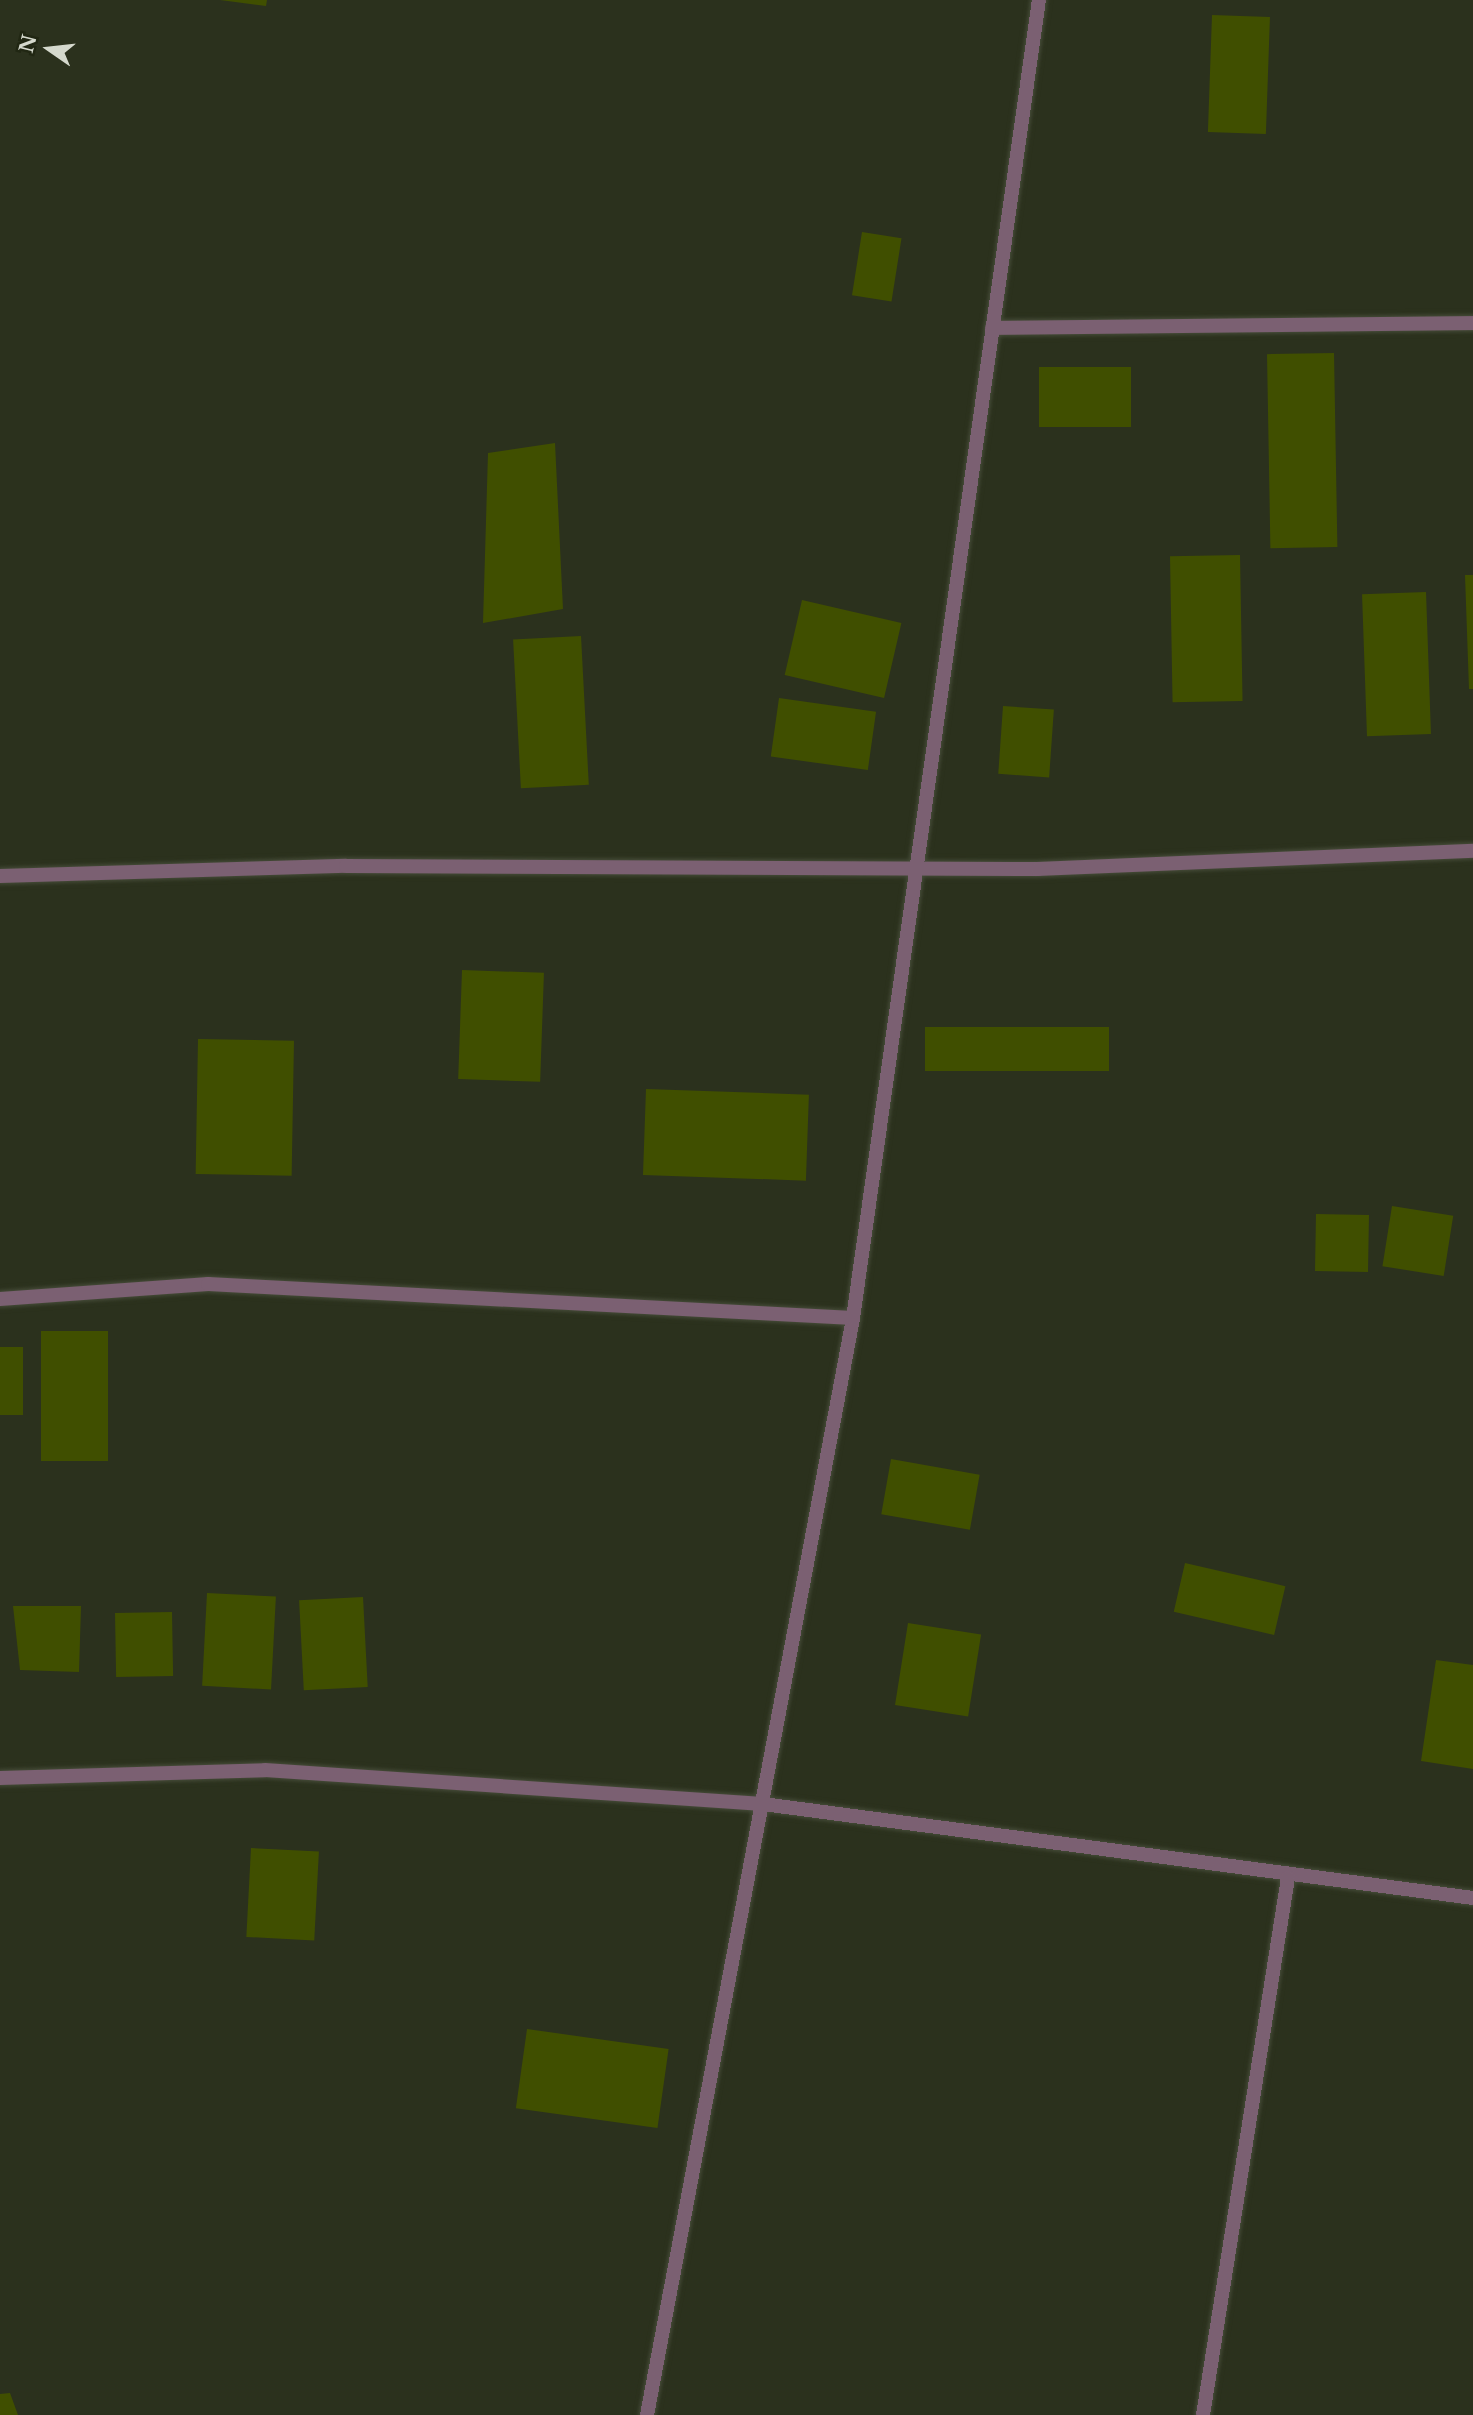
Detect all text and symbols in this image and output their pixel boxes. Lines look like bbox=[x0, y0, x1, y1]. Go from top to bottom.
north arrow bbox=[14, 14, 84, 84]
text: N bbox=[15, 32, 41, 55]

